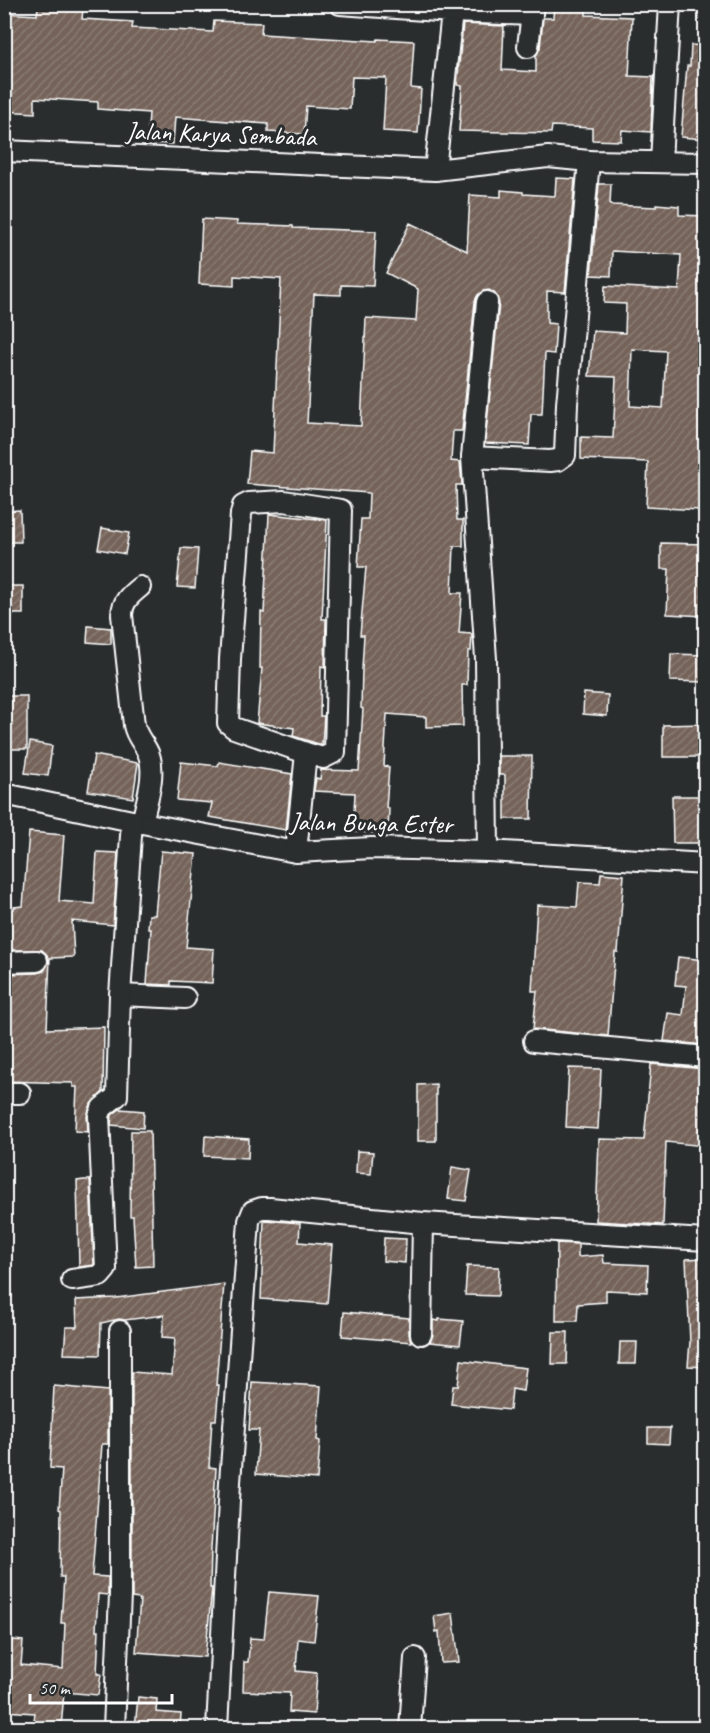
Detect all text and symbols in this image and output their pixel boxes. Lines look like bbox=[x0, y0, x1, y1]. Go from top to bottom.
street label: Jalan Karya Sembada bbox=[123, 114, 318, 154]
street label: Jalan Bunga Ester bbox=[288, 805, 455, 841]
scale bar bbox=[30, 1667, 172, 1705]
text: 50 m bbox=[39, 1677, 72, 1699]

